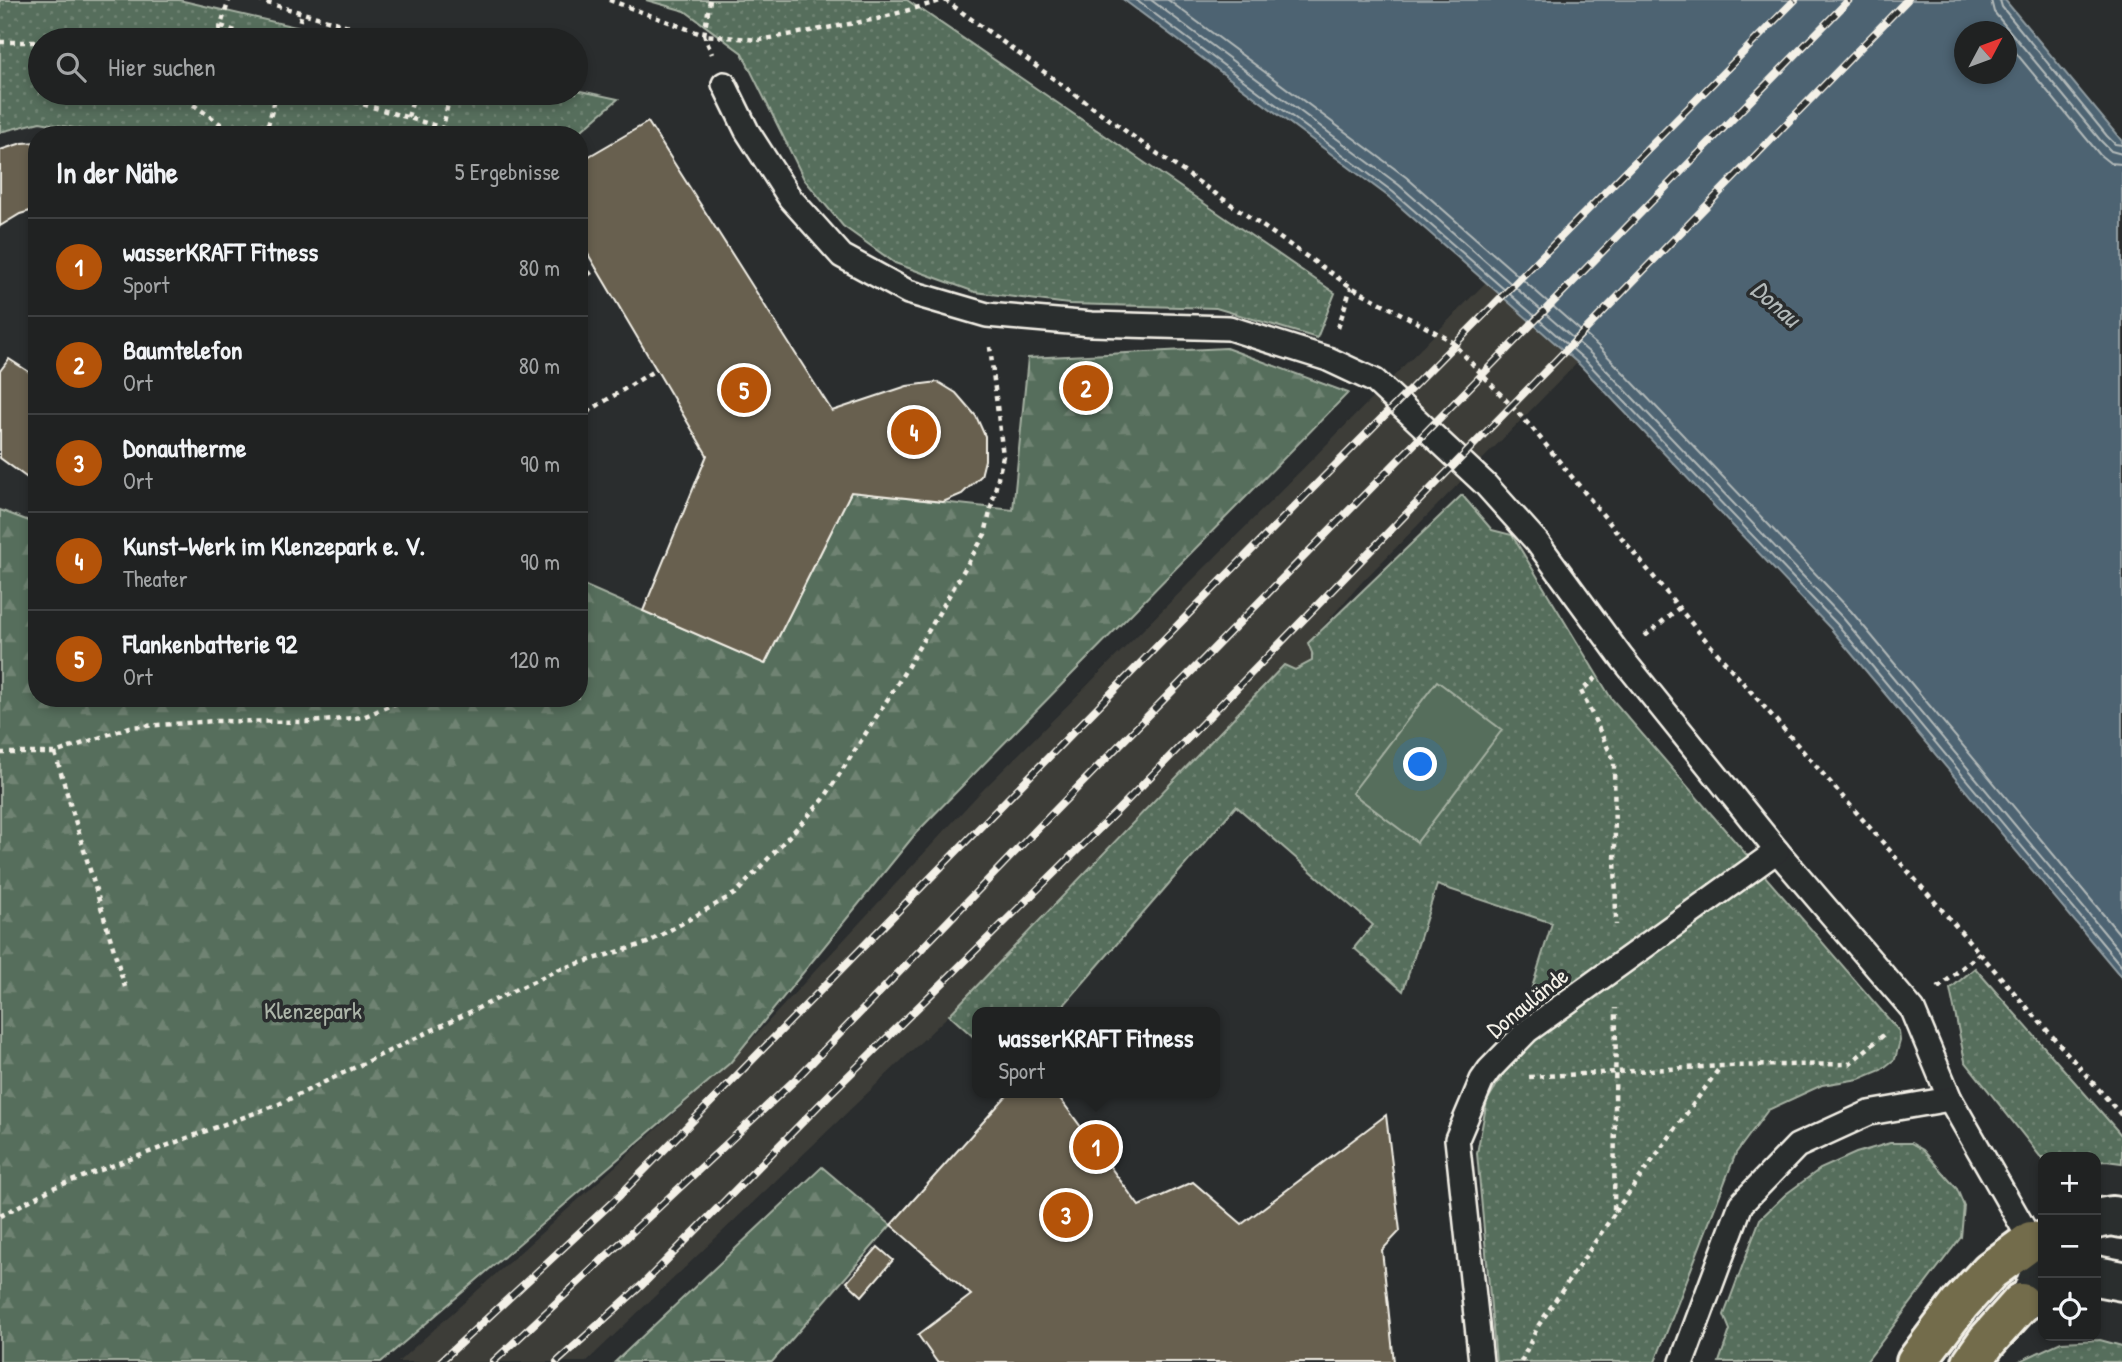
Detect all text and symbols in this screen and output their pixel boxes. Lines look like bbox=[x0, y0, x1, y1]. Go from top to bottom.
north arrow bbox=[1954, 21, 2017, 84]
search box bbox=[28, 28, 588, 105]
icon: search bbox=[52, 48, 90, 86]
text: Hier suchen bbox=[108, 49, 216, 84]
text: In der Nähe bbox=[56, 152, 178, 192]
text: 5 Ergebnisse bbox=[455, 156, 560, 187]
text: wasserKRAFT Fitness bbox=[123, 234, 318, 269]
text: 1 bbox=[75, 252, 83, 283]
text: 80 m bbox=[519, 252, 560, 283]
text: Sport bbox=[123, 269, 169, 300]
water label: Donau bbox=[1744, 272, 1810, 336]
text: Baumtelefon bbox=[123, 332, 243, 367]
text: 2 bbox=[74, 350, 84, 381]
text: 80 m bbox=[519, 350, 560, 381]
pin: 2 bbox=[1063, 362, 1109, 414]
pin: 5 bbox=[721, 364, 767, 416]
text: Ort bbox=[123, 367, 153, 398]
pin: 4 bbox=[891, 406, 937, 458]
text: Donautherme bbox=[123, 430, 246, 465]
text: 3 bbox=[74, 448, 84, 479]
text: 90 m bbox=[520, 448, 560, 479]
text: Ort bbox=[123, 465, 153, 496]
text: Kunst-Werk im Klenzepark e. V. bbox=[123, 528, 425, 563]
text: 4 bbox=[75, 546, 83, 577]
text: 90 m bbox=[520, 546, 560, 577]
text: Theater bbox=[123, 563, 188, 594]
text: Flankenbatterie 92 bbox=[123, 626, 298, 661]
text: 5 bbox=[74, 644, 84, 675]
text: 120 m bbox=[510, 644, 560, 675]
text: Ort bbox=[123, 661, 153, 692]
your location bbox=[1403, 747, 1437, 781]
street label: Donaulände bbox=[1479, 959, 1575, 1045]
park label: Klenzepark bbox=[264, 994, 362, 1026]
popup bbox=[972, 1007, 1220, 1098]
text: wasserKRAFT Fitness bbox=[998, 1020, 1194, 1055]
text: Sport bbox=[998, 1055, 1045, 1086]
pin: 1 bbox=[1073, 1121, 1119, 1173]
map controls bbox=[2038, 1152, 2101, 1341]
button: + bbox=[2038, 1152, 2101, 1215]
pin: 3 bbox=[1043, 1189, 1089, 1241]
button: − bbox=[2038, 1215, 2101, 1278]
button: locate bbox=[2038, 1278, 2101, 1341]

